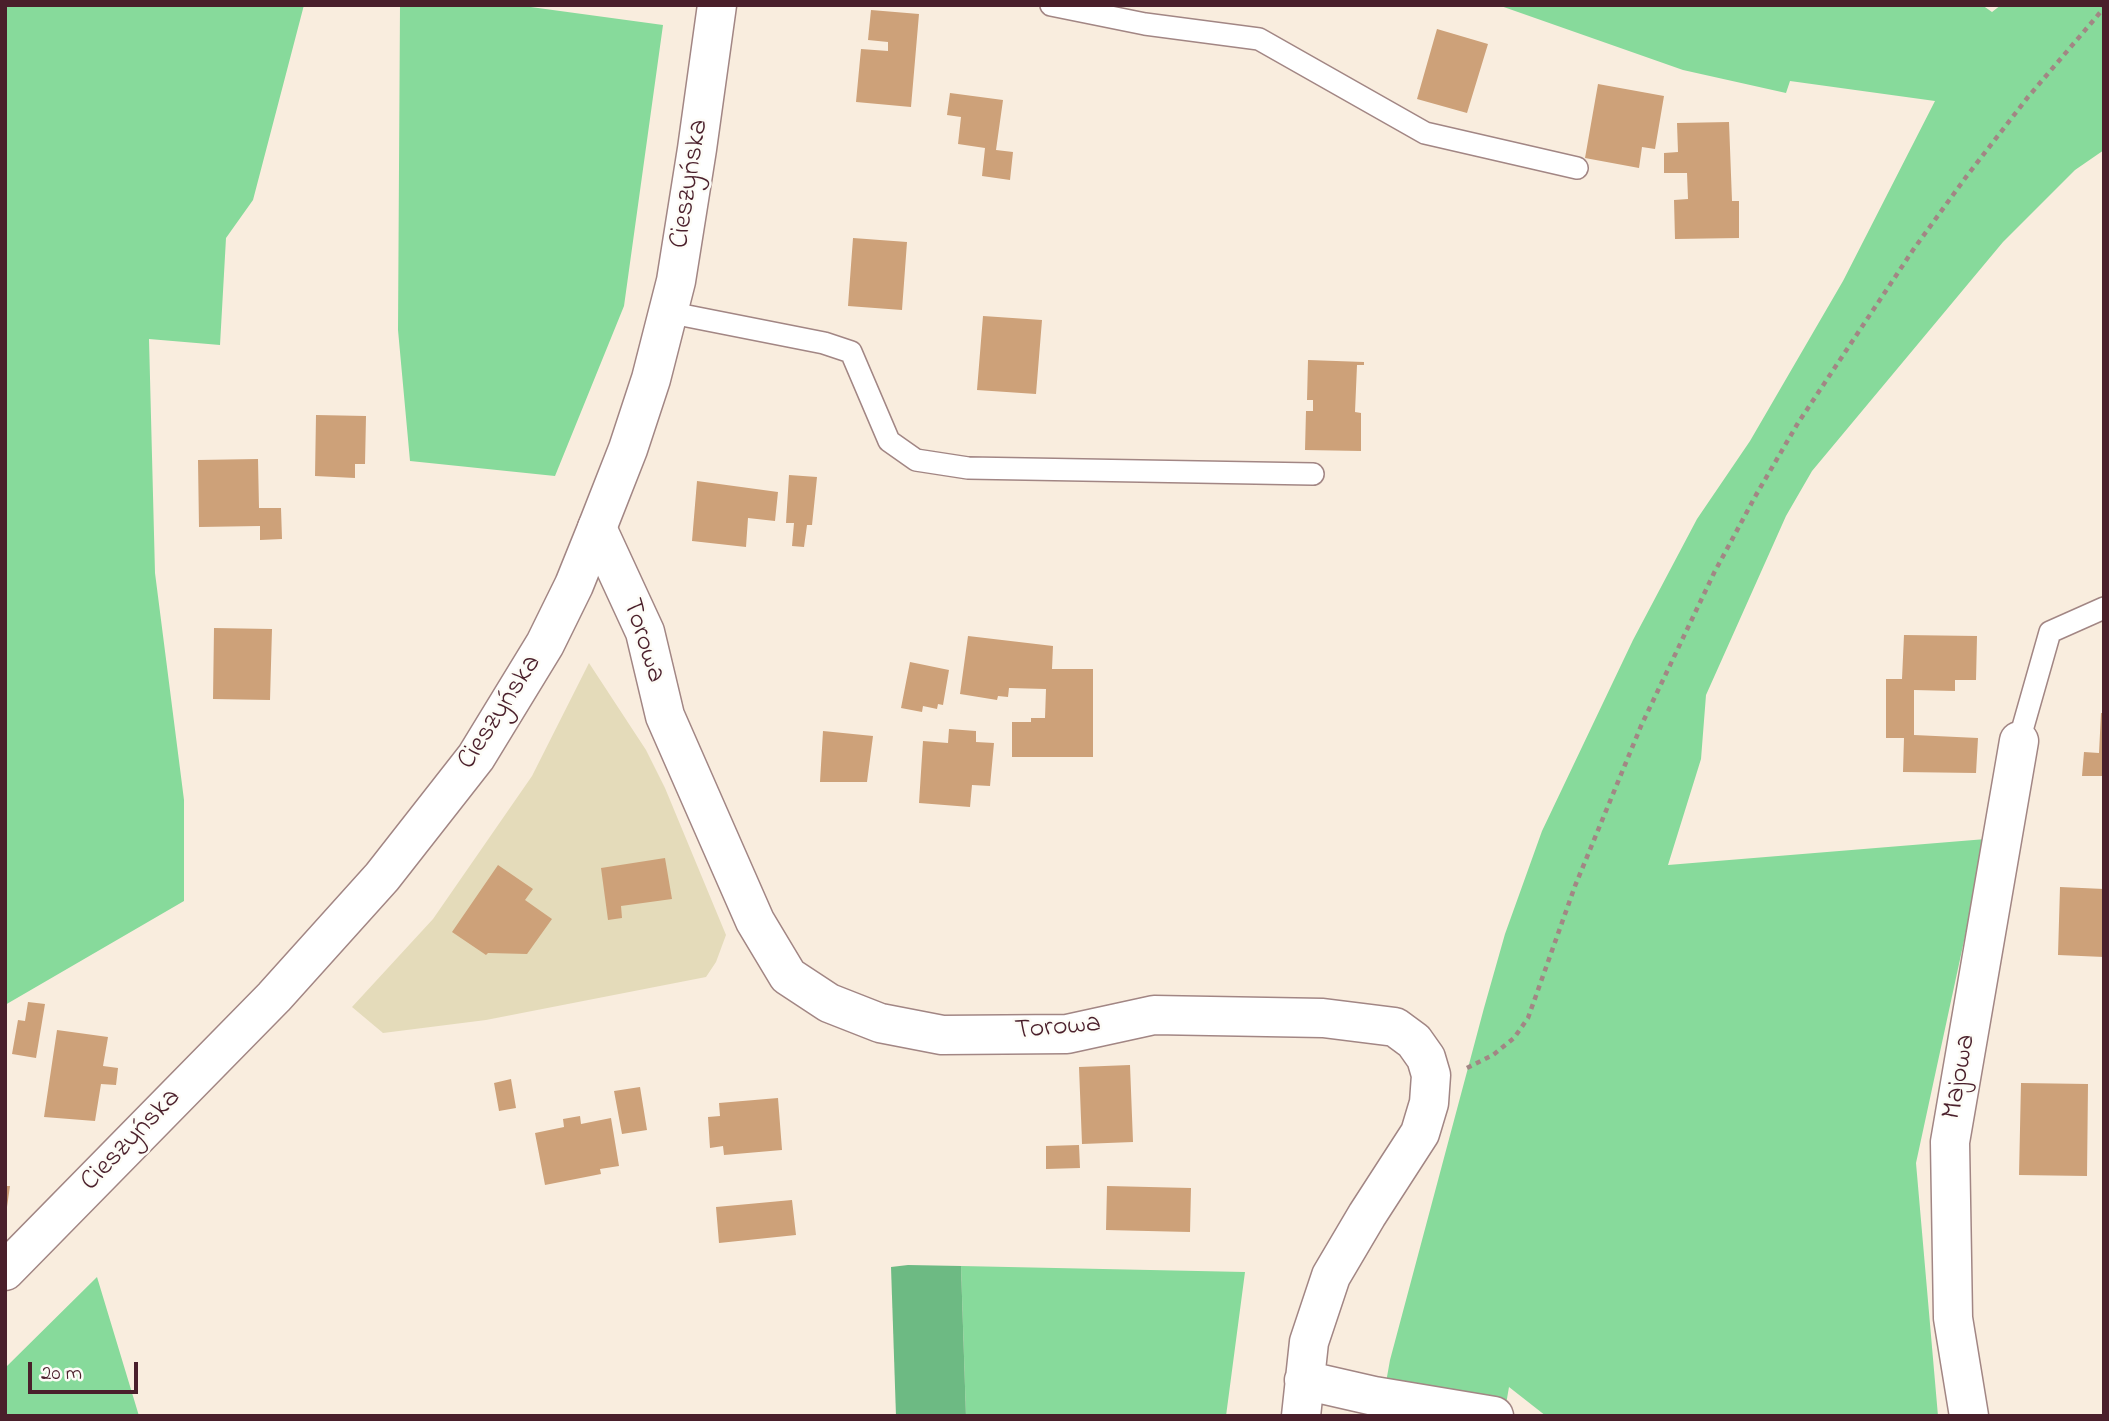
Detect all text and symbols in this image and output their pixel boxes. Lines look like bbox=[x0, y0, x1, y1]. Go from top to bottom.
street label: Cieszyńska bbox=[664, 117, 718, 251]
street label: Torowa bbox=[613, 595, 671, 687]
street label: Cieszyńska bbox=[452, 649, 550, 777]
street label: Torowa bbox=[1014, 1009, 1102, 1049]
street label: Majowa bbox=[1937, 1032, 1985, 1122]
street label: Cieszyńska bbox=[75, 1083, 189, 1199]
scale bar bbox=[32, 1348, 142, 1392]
text: 20 m bbox=[41, 1359, 82, 1389]

